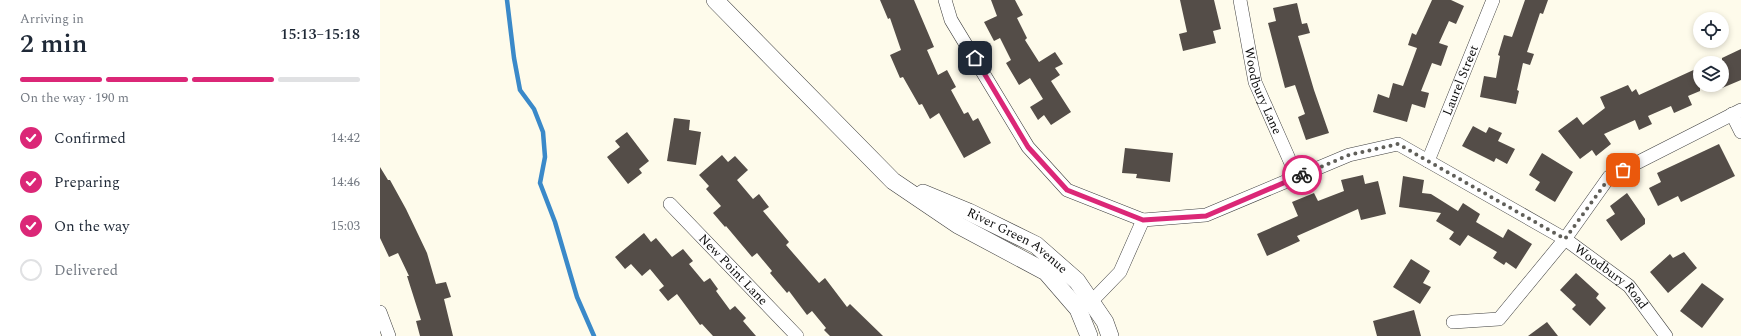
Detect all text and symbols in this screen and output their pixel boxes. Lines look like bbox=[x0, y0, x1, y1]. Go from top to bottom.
text: Arriving in bbox=[20, 9, 84, 29]
map controls bbox=[1693, 12, 1729, 92]
button: locate bbox=[1693, 12, 1729, 48]
text: 15:13–15:18 bbox=[280, 23, 360, 46]
text: 2 min bbox=[20, 24, 87, 64]
pin bbox=[958, 41, 992, 75]
street label: Laurel Street bbox=[1437, 42, 1484, 119]
street label: Woodbury Lane bbox=[1239, 46, 1287, 138]
icon: home bbox=[964, 47, 986, 69]
button: layers bbox=[1693, 56, 1729, 92]
text: On the way · 190 m bbox=[20, 88, 129, 108]
icon: check bbox=[20, 127, 42, 149]
text: Confirmed bbox=[54, 127, 126, 150]
text: 14:42 bbox=[331, 128, 360, 148]
pin bbox=[1606, 153, 1640, 187]
courier bbox=[1282, 155, 1322, 195]
icon: bag bbox=[1612, 159, 1634, 181]
icon: bike bbox=[1291, 164, 1313, 186]
icon: check bbox=[20, 171, 42, 193]
text: Preparing bbox=[54, 171, 120, 194]
text: 14:46 bbox=[331, 172, 360, 192]
street label: River Green Avenue bbox=[963, 202, 1072, 278]
icon: check bbox=[20, 215, 42, 237]
text: On the way bbox=[54, 215, 129, 238]
text: 15:03 bbox=[331, 216, 360, 236]
street label: New Point Lane bbox=[694, 229, 772, 310]
street label: Woodbury Road bbox=[1570, 239, 1653, 313]
text: Delivered bbox=[54, 259, 118, 282]

